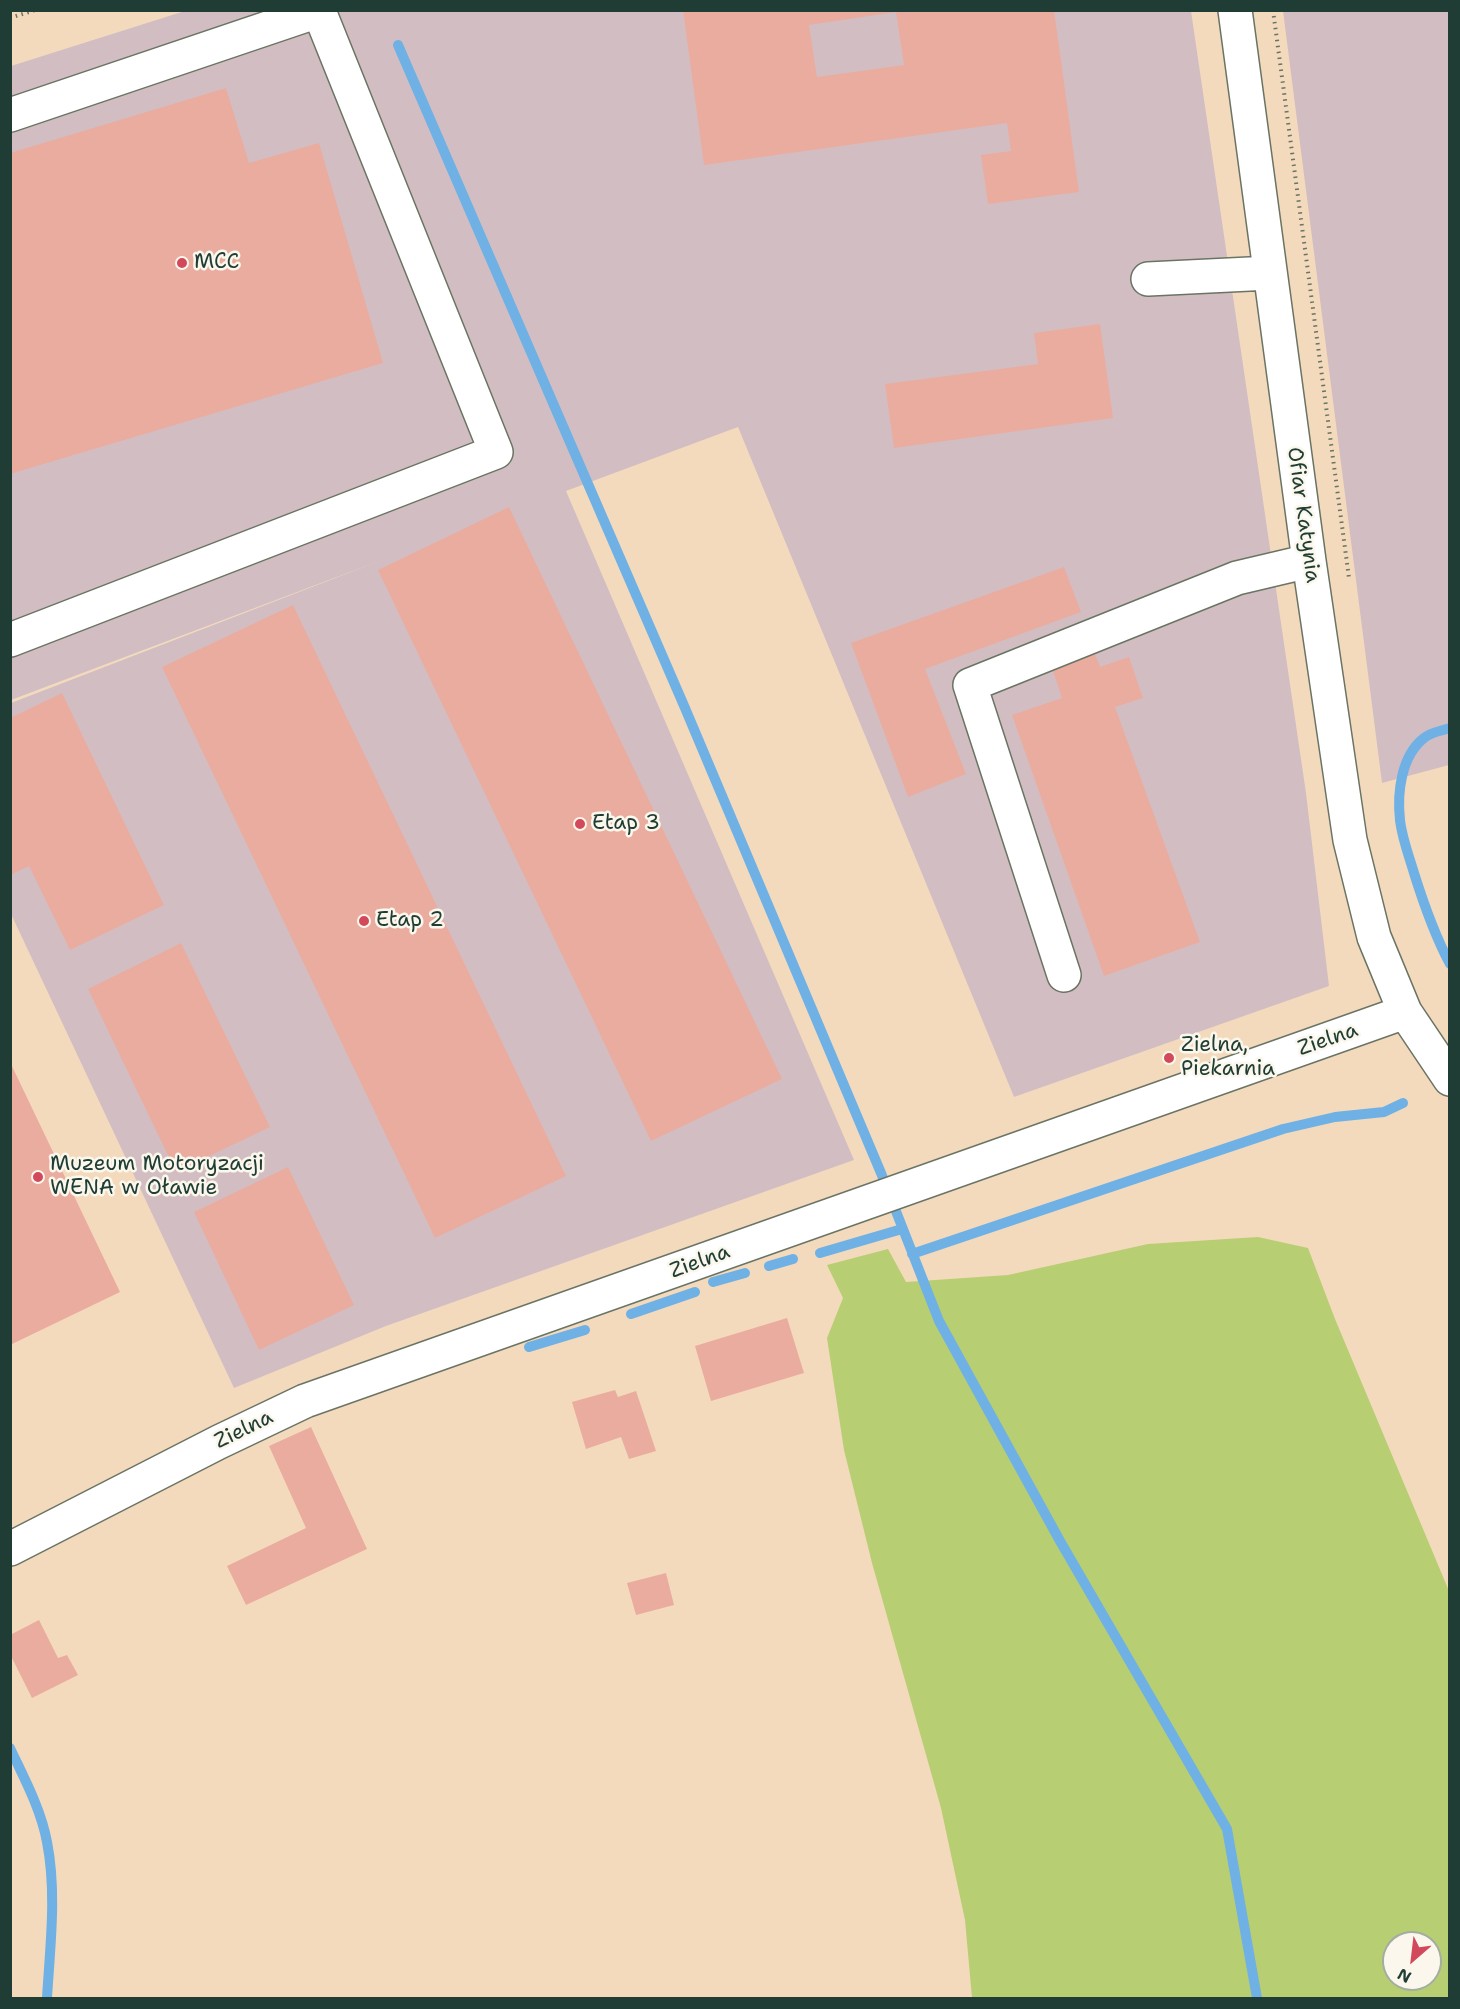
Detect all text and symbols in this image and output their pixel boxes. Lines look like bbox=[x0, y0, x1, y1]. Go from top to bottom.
place label: MCC bbox=[194, 250, 239, 276]
marker: MCC bbox=[175, 256, 189, 270]
street label: Ofiar Katynia bbox=[1281, 446, 1325, 584]
place label: Etap 3 bbox=[592, 811, 660, 837]
marker: Etap 3 bbox=[573, 817, 587, 831]
place label: Etap 2 bbox=[376, 908, 444, 934]
marker: Etap 2 bbox=[357, 914, 371, 928]
street label: Zielna bbox=[1295, 1018, 1361, 1062]
place label: Zielna, Piekarnia bbox=[1181, 1033, 1275, 1083]
marker: Zielna, Piekarnia bbox=[1162, 1051, 1176, 1065]
place label: Muzeum Motoryzacji WENA w Oławie bbox=[50, 1152, 264, 1202]
marker: Muzeum Motoryzacji WENA w Oławie bbox=[31, 1170, 45, 1184]
street label: Zielna bbox=[667, 1240, 733, 1284]
street label: Zielna bbox=[211, 1405, 277, 1455]
north arrow bbox=[1382, 1931, 1442, 1991]
text: N bbox=[1394, 1963, 1415, 1988]

